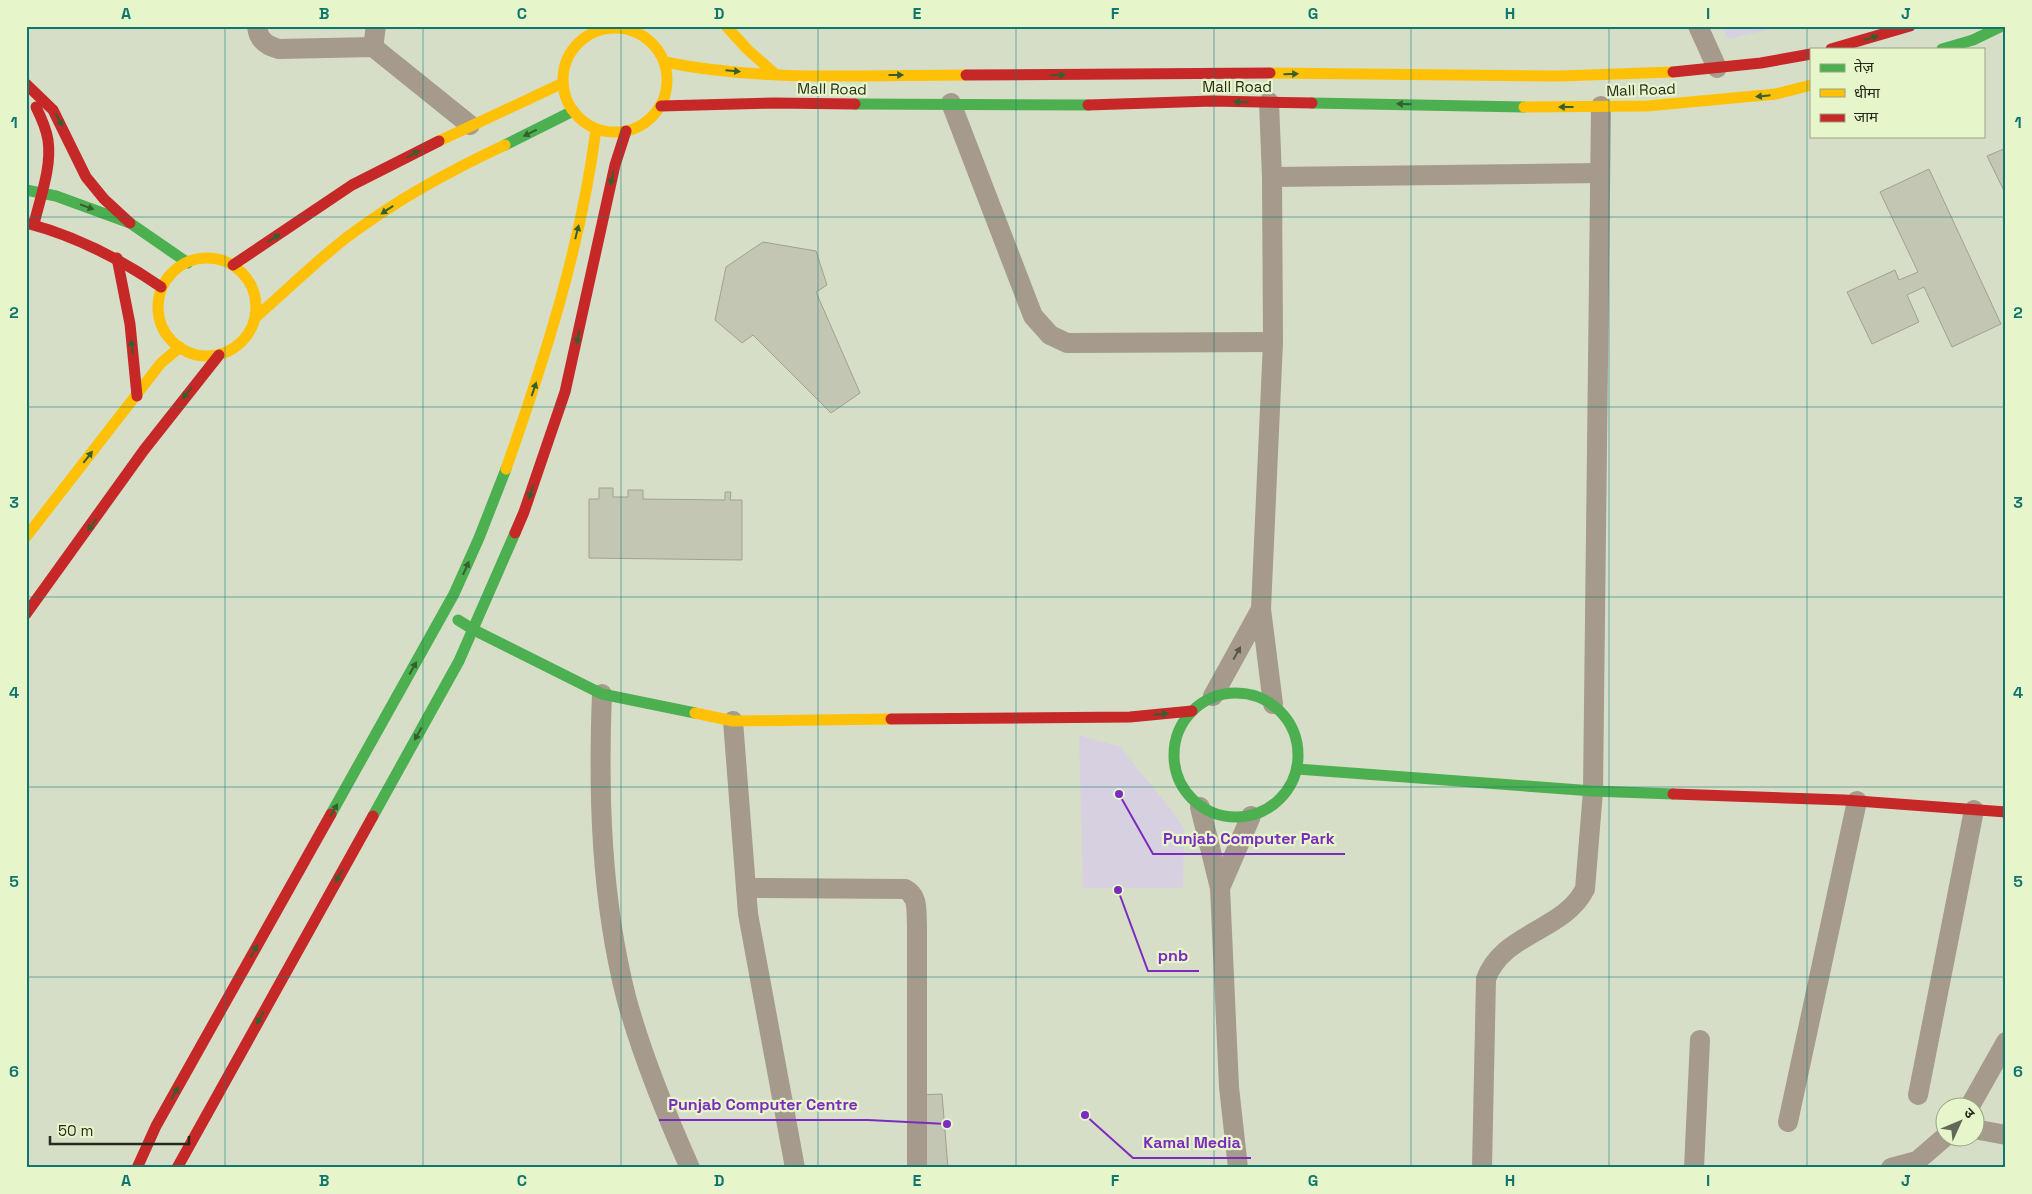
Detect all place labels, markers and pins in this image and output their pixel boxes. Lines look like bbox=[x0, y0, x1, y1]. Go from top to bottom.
callout: Punjab Computer Park bbox=[1153, 823, 1345, 854]
callout: pnb bbox=[1148, 940, 1199, 971]
callout: Punjab Computer Centre bbox=[659, 1089, 868, 1120]
callout: Kamal Media bbox=[1133, 1127, 1251, 1158]

